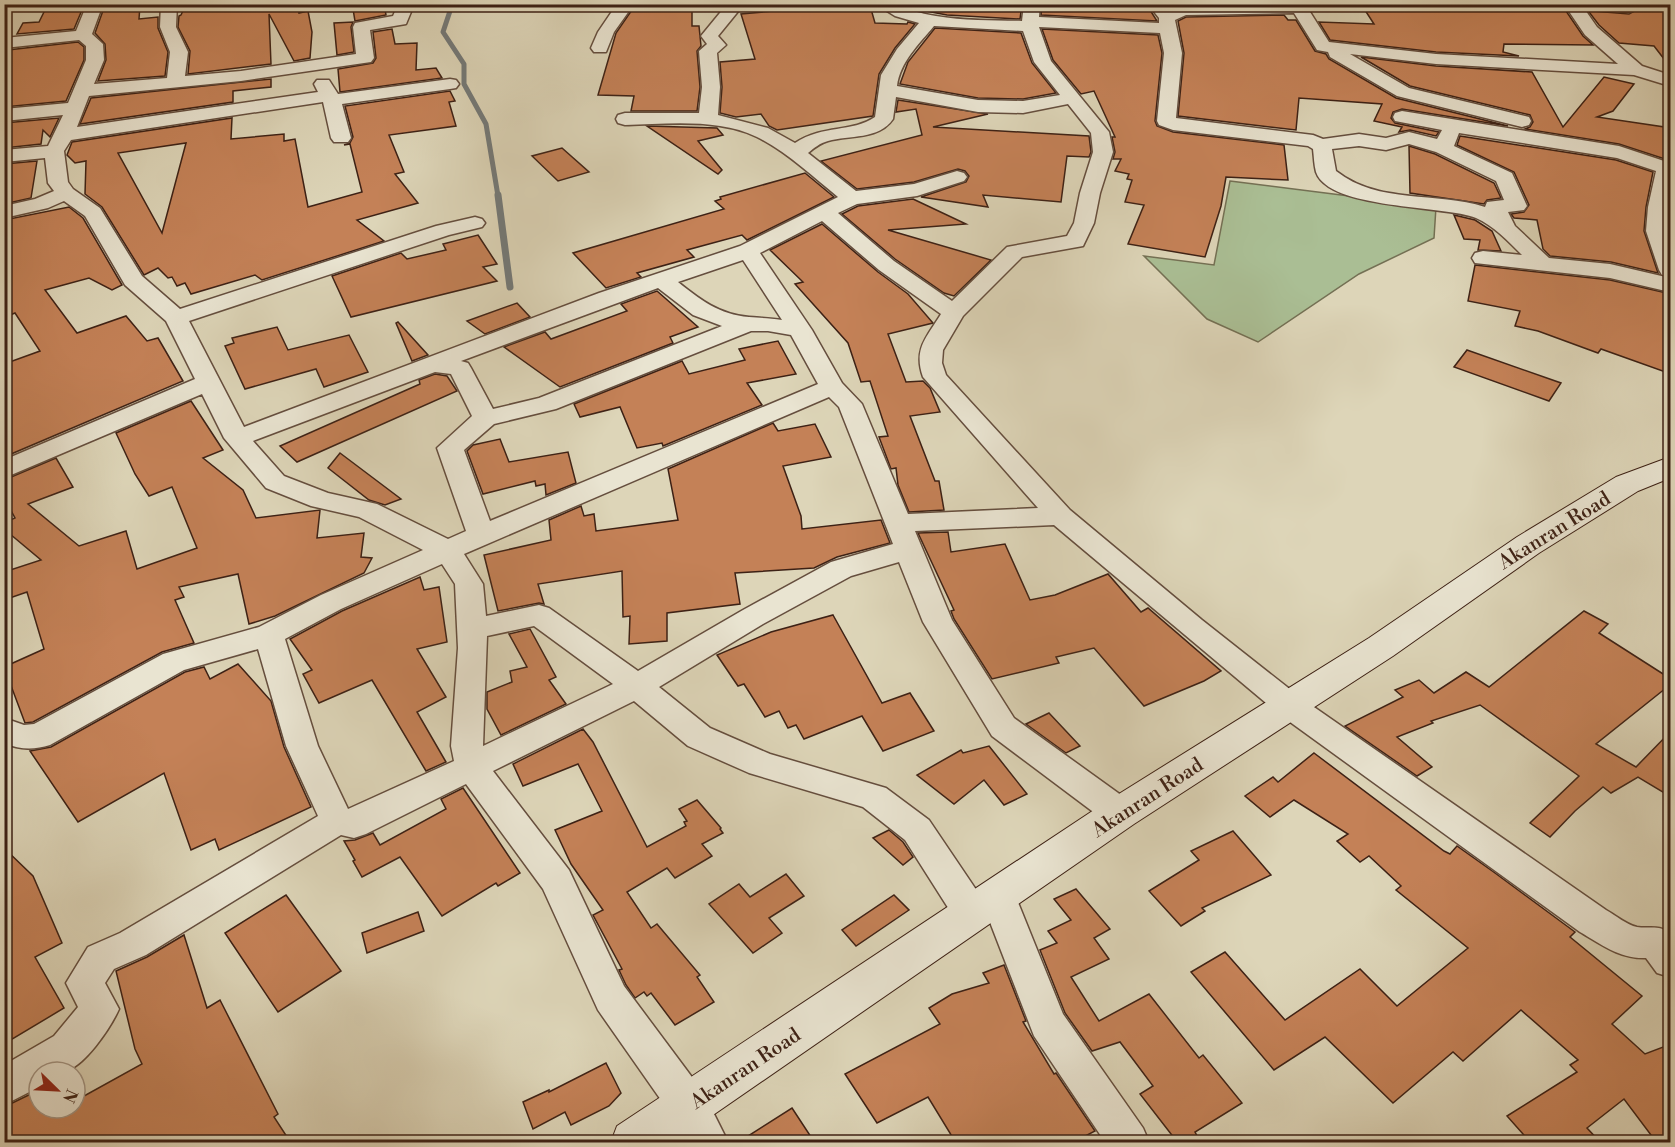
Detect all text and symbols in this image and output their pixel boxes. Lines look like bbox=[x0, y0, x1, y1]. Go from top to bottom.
street label: Akanran Road bbox=[1493, 486, 1616, 576]
street label: Akanran Road bbox=[1087, 753, 1209, 844]
street label: Akanran Road bbox=[685, 1023, 806, 1116]
north arrow bbox=[27, 1060, 87, 1120]
text: N bbox=[58, 1086, 81, 1106]

